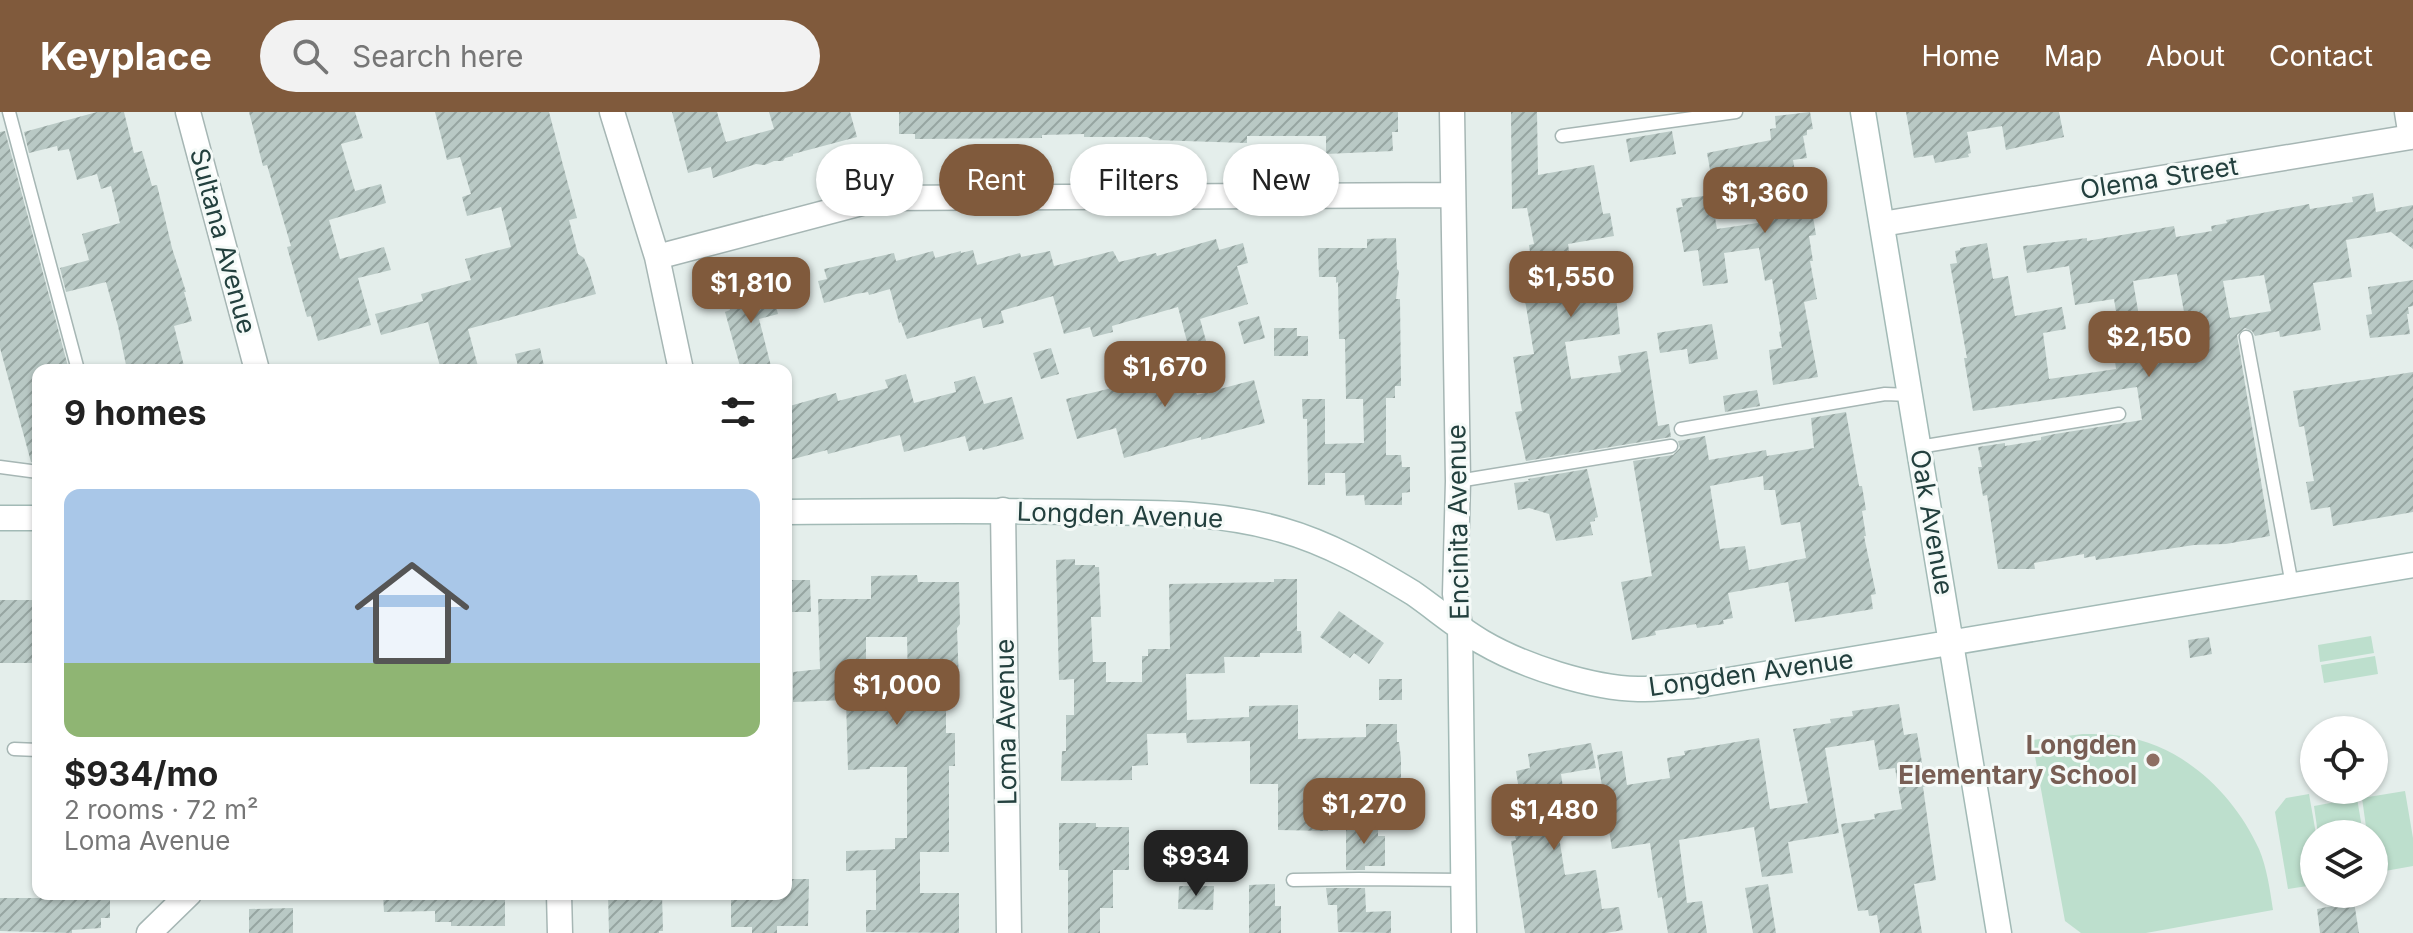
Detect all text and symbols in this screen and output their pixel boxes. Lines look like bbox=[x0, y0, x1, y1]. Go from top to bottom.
search box bbox=[260, 20, 820, 92]
text: Keyplace bbox=[40, 33, 212, 79]
icon: search bbox=[288, 34, 332, 78]
text: Search here bbox=[352, 38, 523, 74]
text: Home bbox=[1921, 39, 2000, 73]
text: Map bbox=[2044, 39, 2102, 73]
text: About bbox=[2146, 39, 2225, 73]
text: Contact bbox=[2269, 39, 2373, 73]
chip: Buy bbox=[816, 144, 923, 216]
chip: Rent bbox=[939, 144, 1054, 216]
chip: Filters bbox=[1070, 144, 1207, 216]
chip: New bbox=[1223, 144, 1339, 216]
street label: Sultana Avenue bbox=[184, 145, 263, 337]
street label: Olema Street bbox=[2078, 150, 2240, 205]
pin: $1,360 bbox=[1700, 167, 1830, 235]
text: $1,360 bbox=[1721, 177, 1809, 208]
pin: $1,550 bbox=[1506, 251, 1636, 319]
pin: $1,810 bbox=[686, 257, 816, 325]
text: $1,550 bbox=[1527, 261, 1615, 292]
text: $1,810 bbox=[710, 267, 792, 298]
pin: $2,150 bbox=[2084, 311, 2214, 379]
text: $2,150 bbox=[2106, 321, 2192, 352]
pin: $1,670 bbox=[1100, 341, 1230, 409]
text: $1,670 bbox=[1122, 351, 1208, 382]
icon: filters bbox=[716, 390, 760, 434]
text: 9 homes bbox=[64, 392, 206, 433]
street label: Encinita Avenue bbox=[1440, 424, 1475, 620]
street label: Oak Avenue bbox=[1904, 447, 1961, 597]
street label: Longden Avenue bbox=[1016, 495, 1224, 534]
icon: home bbox=[340, 541, 484, 685]
street label: Loma Avenue bbox=[989, 639, 1022, 805]
street label: Longden Avenue bbox=[1646, 643, 1855, 702]
pin: $1,000 bbox=[832, 659, 962, 727]
text: $1,000 bbox=[853, 669, 941, 700]
map controls bbox=[2300, 716, 2388, 908]
button: locate bbox=[2300, 716, 2388, 804]
place label: Longden Elementary School bbox=[1898, 729, 2137, 790]
marker: Longden Elementary School bbox=[2144, 751, 2162, 769]
text: $934/mo bbox=[64, 753, 218, 794]
pin: $1,270 bbox=[1299, 778, 1429, 846]
pin: $1,480 bbox=[1489, 784, 1619, 852]
text: $1,270 bbox=[1321, 788, 1407, 819]
text: 2 rooms · 72 m² bbox=[64, 794, 258, 825]
text: $1,480 bbox=[1510, 794, 1598, 825]
button: layers bbox=[2300, 820, 2388, 908]
text: Loma Avenue bbox=[64, 825, 230, 856]
pin: $934 bbox=[1149, 830, 1243, 898]
text: $934 bbox=[1162, 840, 1230, 871]

